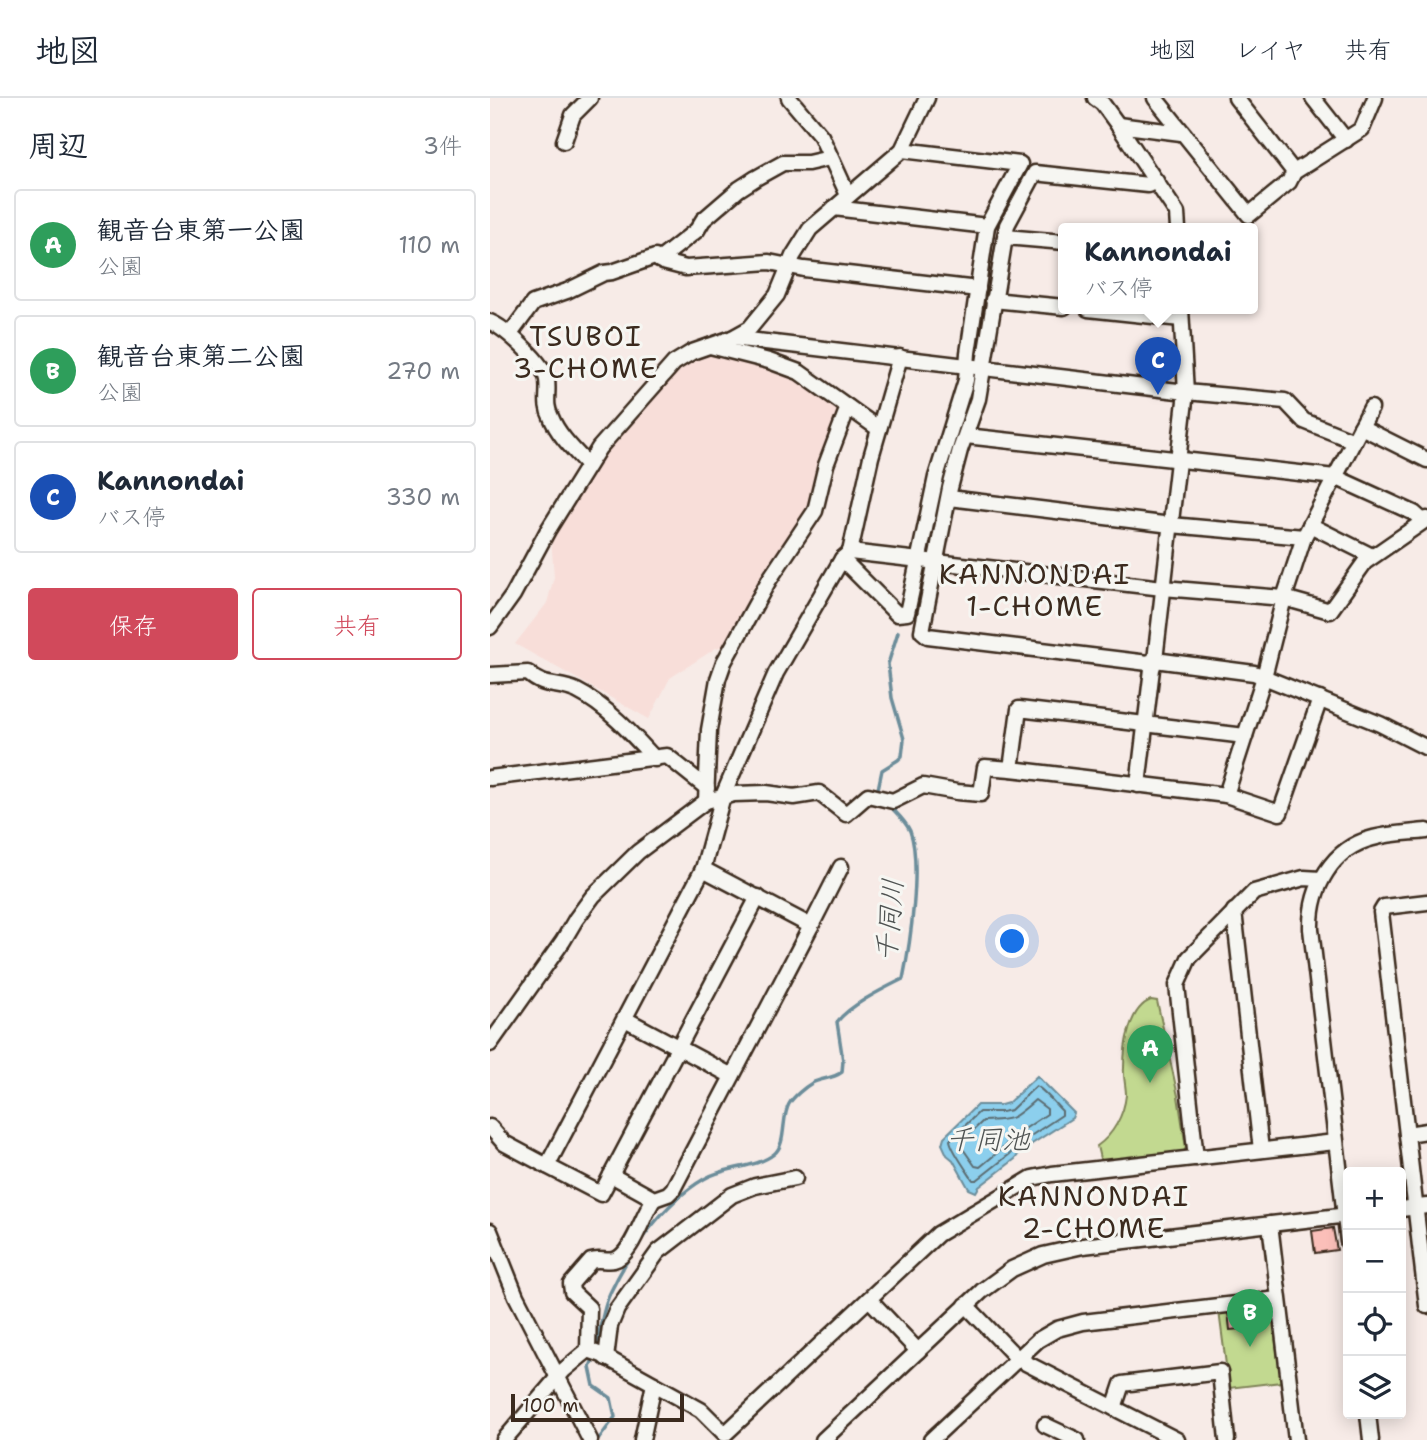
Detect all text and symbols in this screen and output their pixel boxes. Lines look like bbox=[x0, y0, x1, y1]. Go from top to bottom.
text: 地図 bbox=[35, 28, 101, 73]
text: 地図 bbox=[1149, 34, 1197, 66]
text: レイヤ bbox=[1235, 34, 1306, 66]
text: 共有 bbox=[1344, 34, 1392, 66]
text: 周辺 bbox=[28, 125, 88, 166]
text: 3件 bbox=[423, 131, 462, 161]
text: 観音台東第一公園 bbox=[97, 212, 305, 247]
popup bbox=[1058, 223, 1258, 314]
text: A bbox=[44, 230, 62, 260]
text: 110 m bbox=[398, 230, 460, 260]
text: Kannondai bbox=[1084, 234, 1232, 269]
text: 公園 bbox=[97, 251, 143, 281]
text: バス停 bbox=[1084, 273, 1153, 303]
district label: TSUBOI 3-CHOME bbox=[513, 317, 659, 387]
pin: C bbox=[1135, 337, 1181, 395]
text: 観音台東第二公園 bbox=[97, 338, 305, 373]
text: B bbox=[46, 356, 60, 386]
text: 270 m bbox=[386, 356, 460, 386]
text: 公園 bbox=[97, 377, 143, 407]
text: Kannondai bbox=[97, 463, 244, 498]
text: C bbox=[46, 482, 60, 512]
text: 330 m bbox=[386, 482, 460, 512]
text: バス停 bbox=[97, 502, 166, 532]
district label: KANNONDAI 1-CHOME bbox=[939, 555, 1131, 625]
button: 保存 bbox=[28, 588, 238, 660]
button: 共有 bbox=[252, 588, 462, 660]
water label: 千同川 bbox=[866, 876, 912, 964]
your location bbox=[995, 924, 1029, 958]
pin: A bbox=[1127, 1025, 1173, 1083]
water label: 千同池 bbox=[946, 1120, 1031, 1158]
map controls bbox=[1343, 1167, 1406, 1419]
button: + bbox=[1343, 1167, 1406, 1230]
district label: KANNONDAI 2-CHOME bbox=[998, 1177, 1190, 1247]
button: − bbox=[1343, 1230, 1406, 1293]
pin: B bbox=[1227, 1289, 1273, 1347]
button: locate bbox=[1343, 1293, 1406, 1356]
button: layers bbox=[1343, 1356, 1406, 1419]
scale bar bbox=[511, 1391, 684, 1423]
text: 100 m bbox=[522, 1393, 579, 1418]

